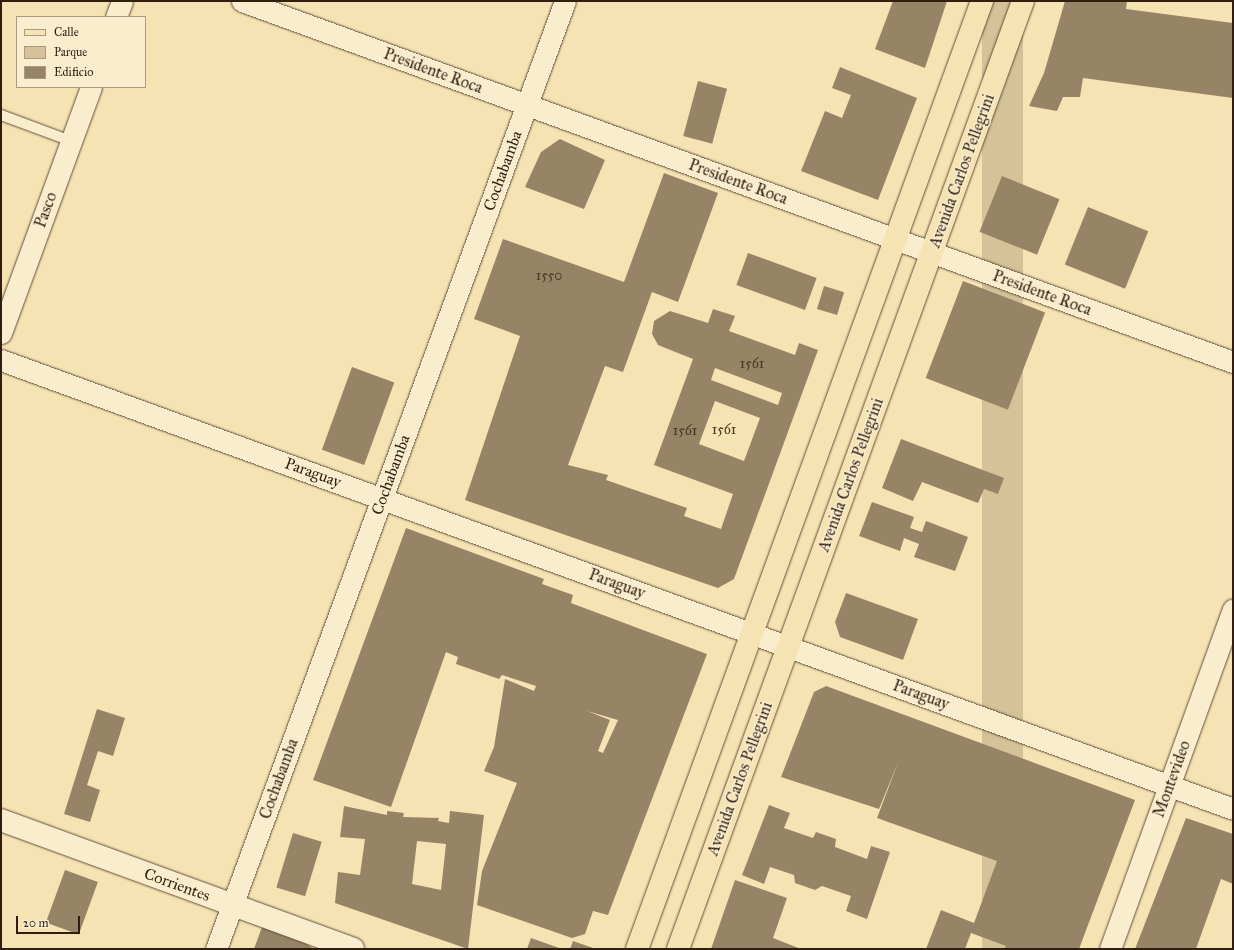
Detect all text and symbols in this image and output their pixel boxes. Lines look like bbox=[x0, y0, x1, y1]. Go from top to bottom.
legend bbox=[16, 16, 146, 88]
text: Calle bbox=[54, 25, 79, 39]
street label: Presidente Roca bbox=[381, 44, 485, 98]
text: Parque bbox=[54, 45, 87, 59]
text: Edificio bbox=[54, 65, 93, 79]
street label: Avenida Carlos Pellegrini bbox=[925, 91, 999, 251]
street label: Cochabamba bbox=[480, 128, 526, 214]
street label: Presidente Roca bbox=[686, 155, 790, 209]
street label: Pasco bbox=[31, 190, 61, 230]
street label: Presidente Roca bbox=[990, 266, 1094, 320]
house number: 1550 bbox=[536, 268, 562, 284]
house number: 1561 bbox=[740, 356, 764, 372]
street label: Avenida Carlos Pellegrini bbox=[814, 395, 888, 555]
house number: 1561 bbox=[712, 422, 736, 438]
house number: 1561 bbox=[673, 423, 697, 439]
street label: Cochabamba bbox=[368, 432, 414, 518]
street label: Paraguay bbox=[282, 454, 344, 492]
street label: Paraguay bbox=[586, 565, 648, 603]
street label: Paraguay bbox=[890, 676, 952, 714]
street label: Avenida Carlos Pellegrini bbox=[703, 699, 777, 859]
street label: Cochabamba bbox=[256, 736, 302, 822]
street label: Montevideo bbox=[1149, 738, 1195, 820]
street label: Corrientes bbox=[141, 864, 213, 906]
scale bar bbox=[18, 908, 82, 934]
text: 20 m bbox=[23, 916, 49, 930]

